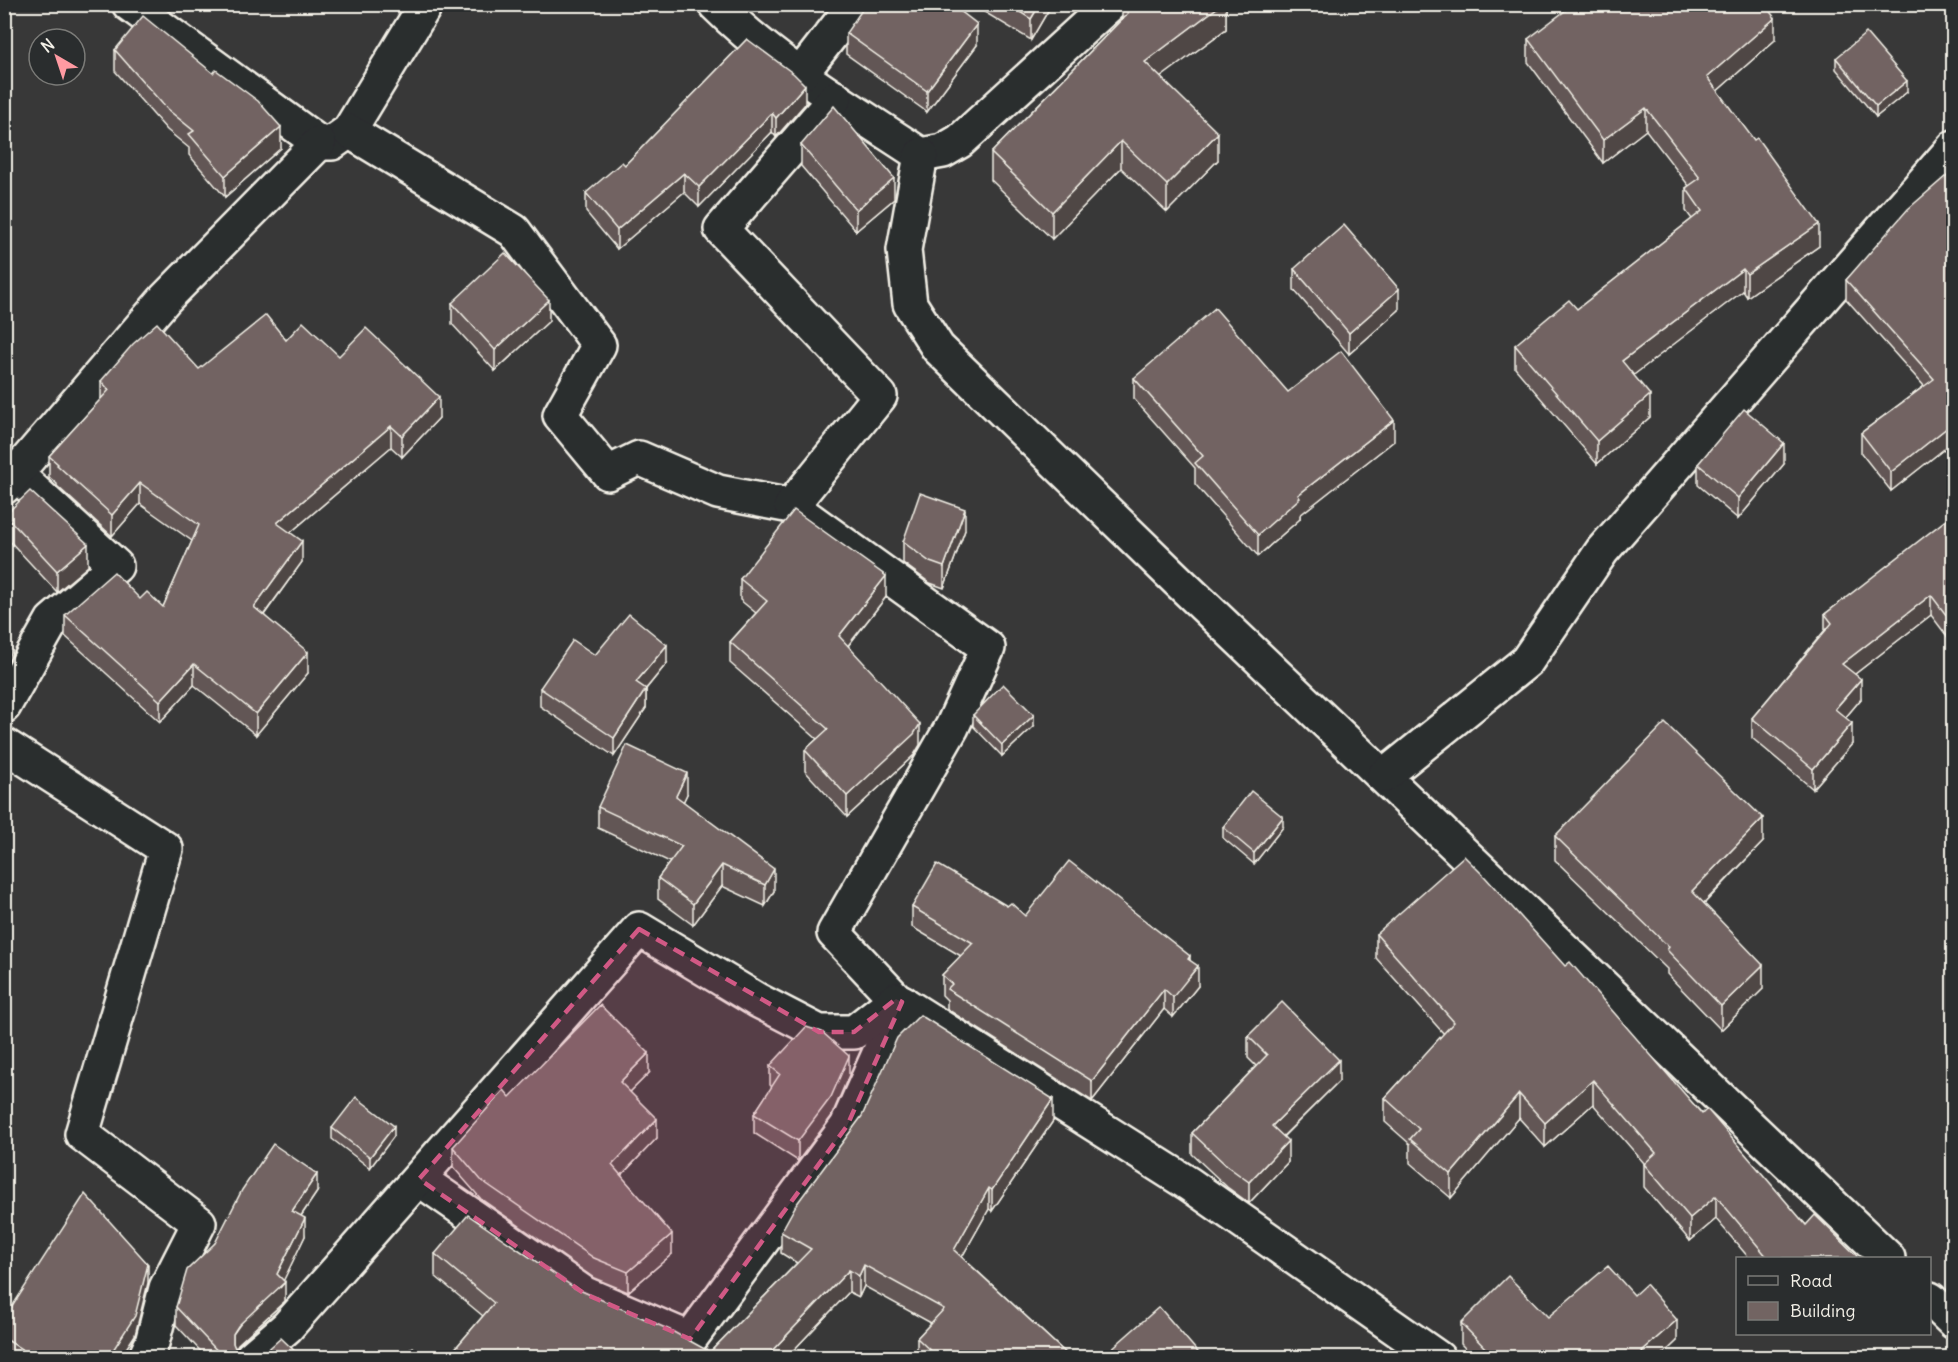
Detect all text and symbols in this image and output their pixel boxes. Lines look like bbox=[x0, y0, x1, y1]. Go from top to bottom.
north arrow bbox=[27, 27, 87, 87]
text: N bbox=[37, 34, 58, 57]
legend bbox=[1736, 1257, 1931, 1335]
text: Road bbox=[1790, 1269, 1833, 1292]
text: Building bbox=[1790, 1299, 1855, 1322]

